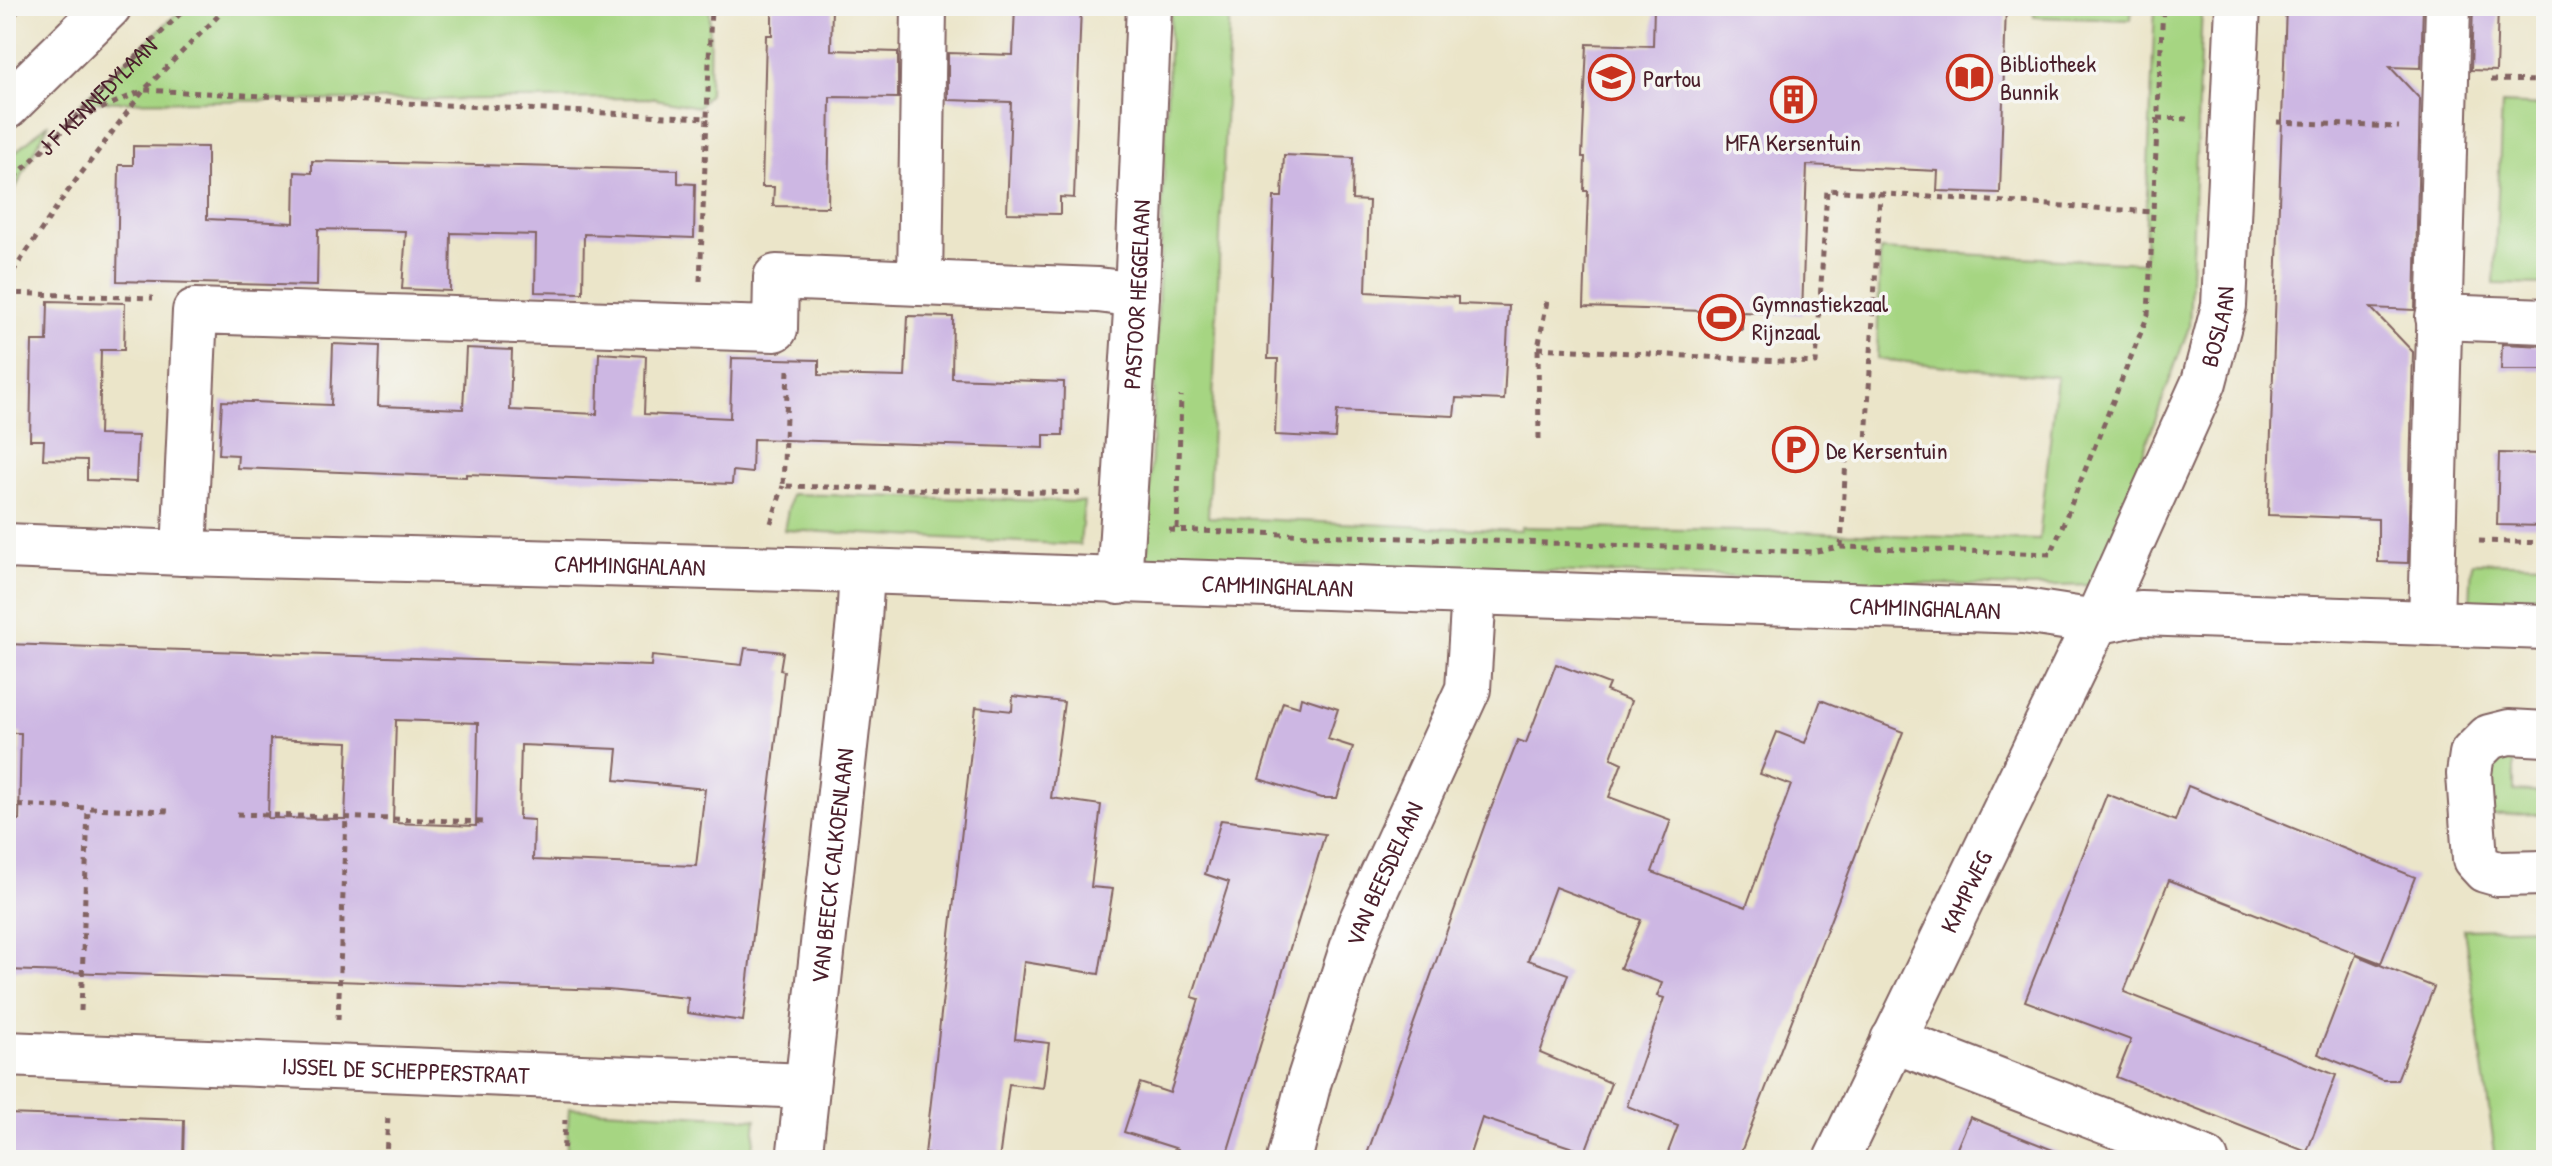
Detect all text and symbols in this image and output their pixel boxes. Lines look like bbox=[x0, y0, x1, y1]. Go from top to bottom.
street label: J F KENNEDYLAAN bbox=[30, 30, 164, 162]
place label: Bibliotheek Bunnik bbox=[2000, 47, 2096, 107]
library icon: Bibliotheek Bunnik bbox=[1945, 53, 1993, 101]
school or university icon: Partou bbox=[1588, 54, 1636, 102]
place label: Partou bbox=[1643, 62, 1701, 94]
building icon: MFA Kersentuin bbox=[1769, 76, 1817, 124]
place label: MFA Kersentuin bbox=[1725, 126, 1861, 158]
street label: PASTOOR HEGGELAAN bbox=[1115, 199, 1157, 390]
street label: BOSLAAN bbox=[2193, 286, 2241, 370]
place label: Gymnastiekzaal Rijnzaal bbox=[1752, 287, 1889, 347]
sports icon: Gymnastiekzaal Rijnzaal bbox=[1697, 293, 1745, 341]
parking icon: De Kersentuin bbox=[1771, 426, 1819, 474]
place label: De Kersentuin bbox=[1826, 434, 1948, 466]
street label: CAMMINGHALAAN bbox=[554, 547, 706, 583]
street label: CAMMINGHALAAN bbox=[1201, 567, 1354, 604]
street label: CAMMINGHALAAN bbox=[1849, 589, 2001, 626]
street label: VAN BEECK CALKOENLAAN bbox=[803, 747, 861, 985]
street label: VAN BEESDELAAN bbox=[1338, 796, 1430, 950]
street label: KAMPWEG bbox=[1932, 845, 1999, 938]
street label: IJSSEL DE SCHEPPERSTRAAT bbox=[281, 1049, 531, 1091]

